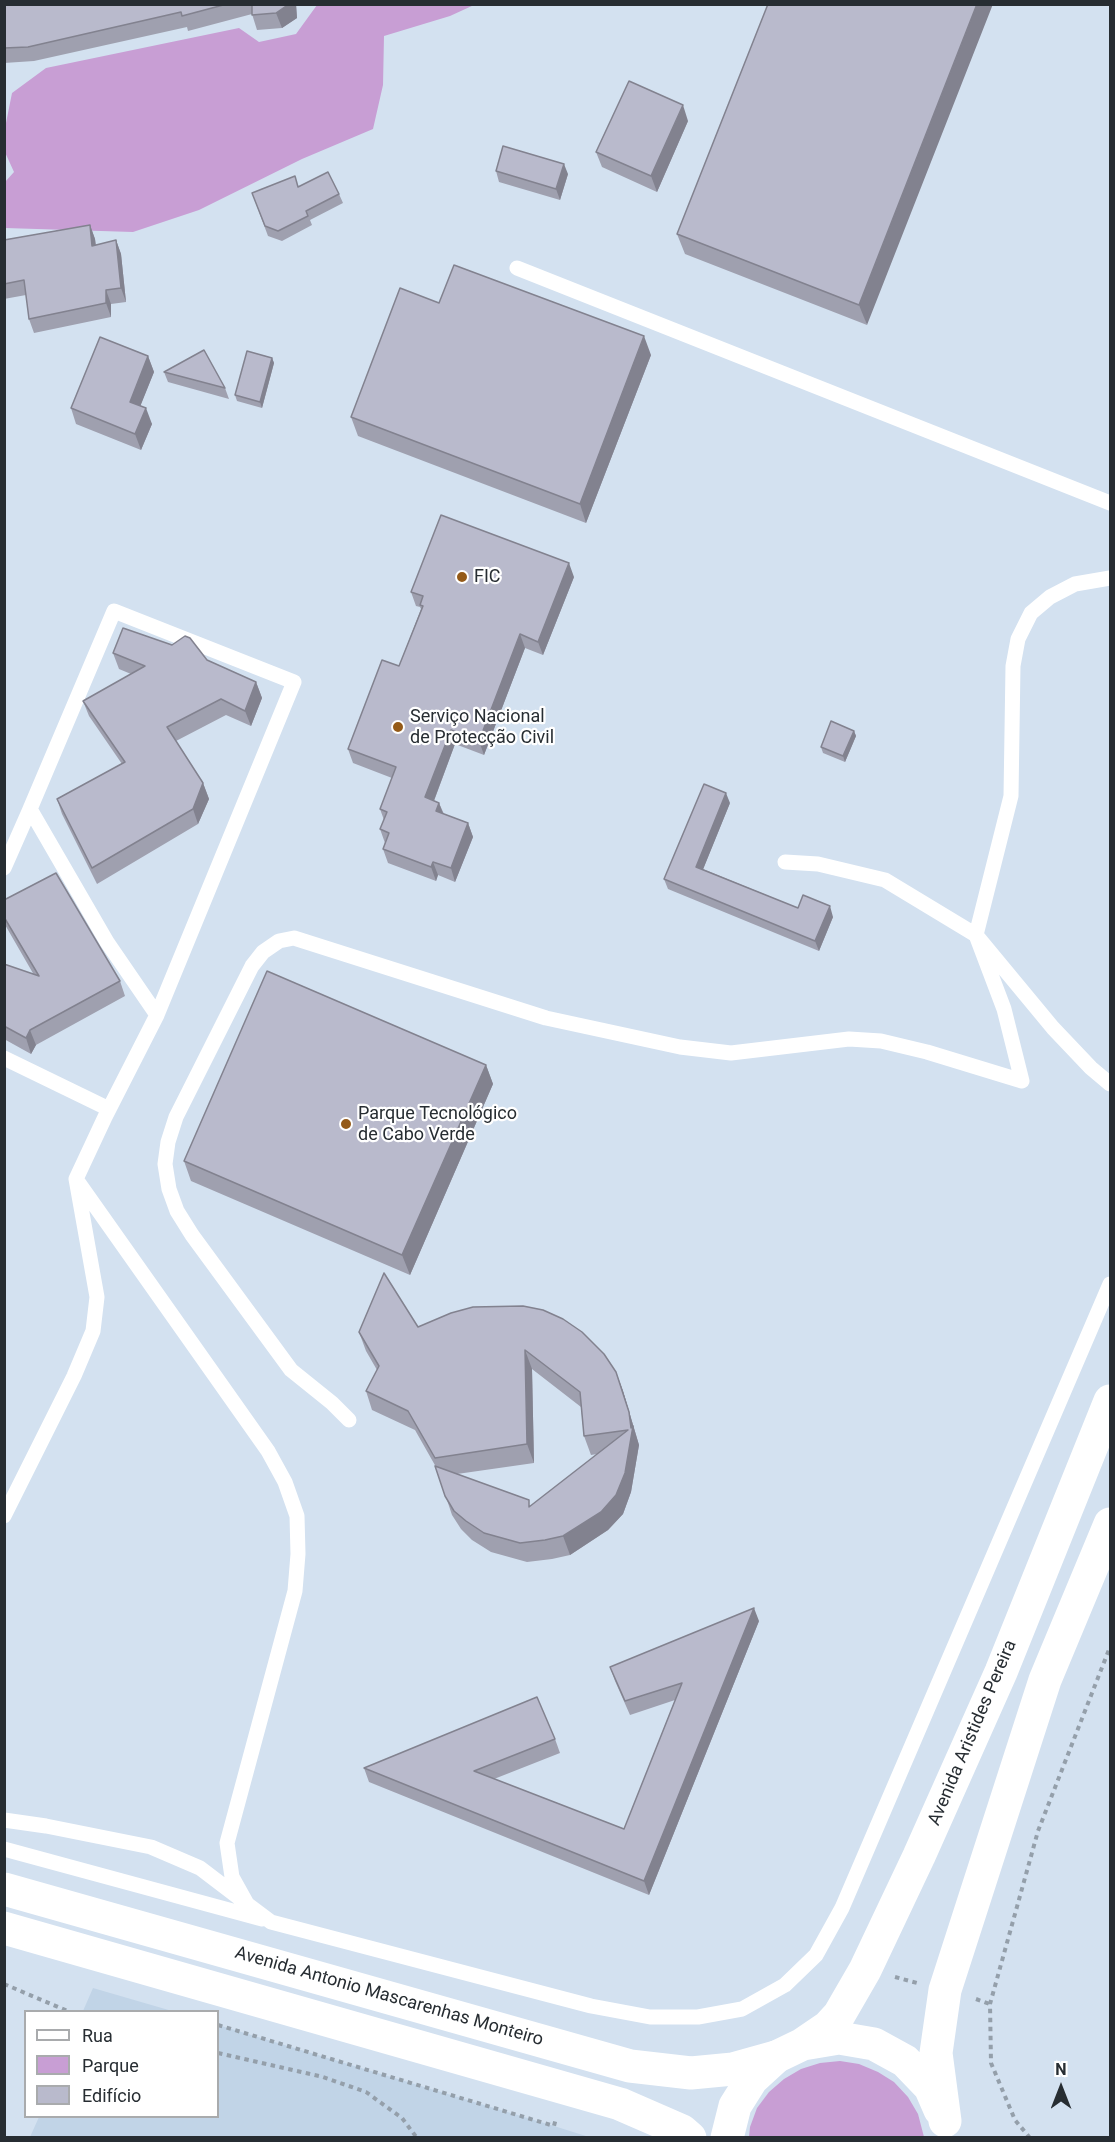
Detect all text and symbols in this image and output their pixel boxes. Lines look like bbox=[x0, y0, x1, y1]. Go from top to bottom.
place label: FIC bbox=[474, 566, 501, 588]
marker: FIC bbox=[455, 570, 469, 584]
place label: Serviço Nacional de Protecção Civil bbox=[410, 706, 554, 748]
marker: Serviço Nacional de Protecção Civil bbox=[391, 720, 405, 734]
place label: Parque Tecnológico de Cabo Verde bbox=[358, 1103, 517, 1146]
marker: Parque Tecnológico de Cabo Verde bbox=[339, 1117, 353, 1131]
street label: Avenida Aristides Pereira bbox=[924, 1637, 1022, 1829]
street label: Avenida Antonio Mascarenhas Monteiro bbox=[232, 1943, 546, 2051]
legend bbox=[24, 2010, 219, 2118]
text: Rua bbox=[82, 2025, 113, 2046]
text: Parque bbox=[82, 2055, 139, 2076]
north arrow bbox=[1031, 2058, 1091, 2118]
text: N bbox=[1055, 2060, 1067, 2079]
text: Edifício bbox=[82, 2085, 141, 2106]

